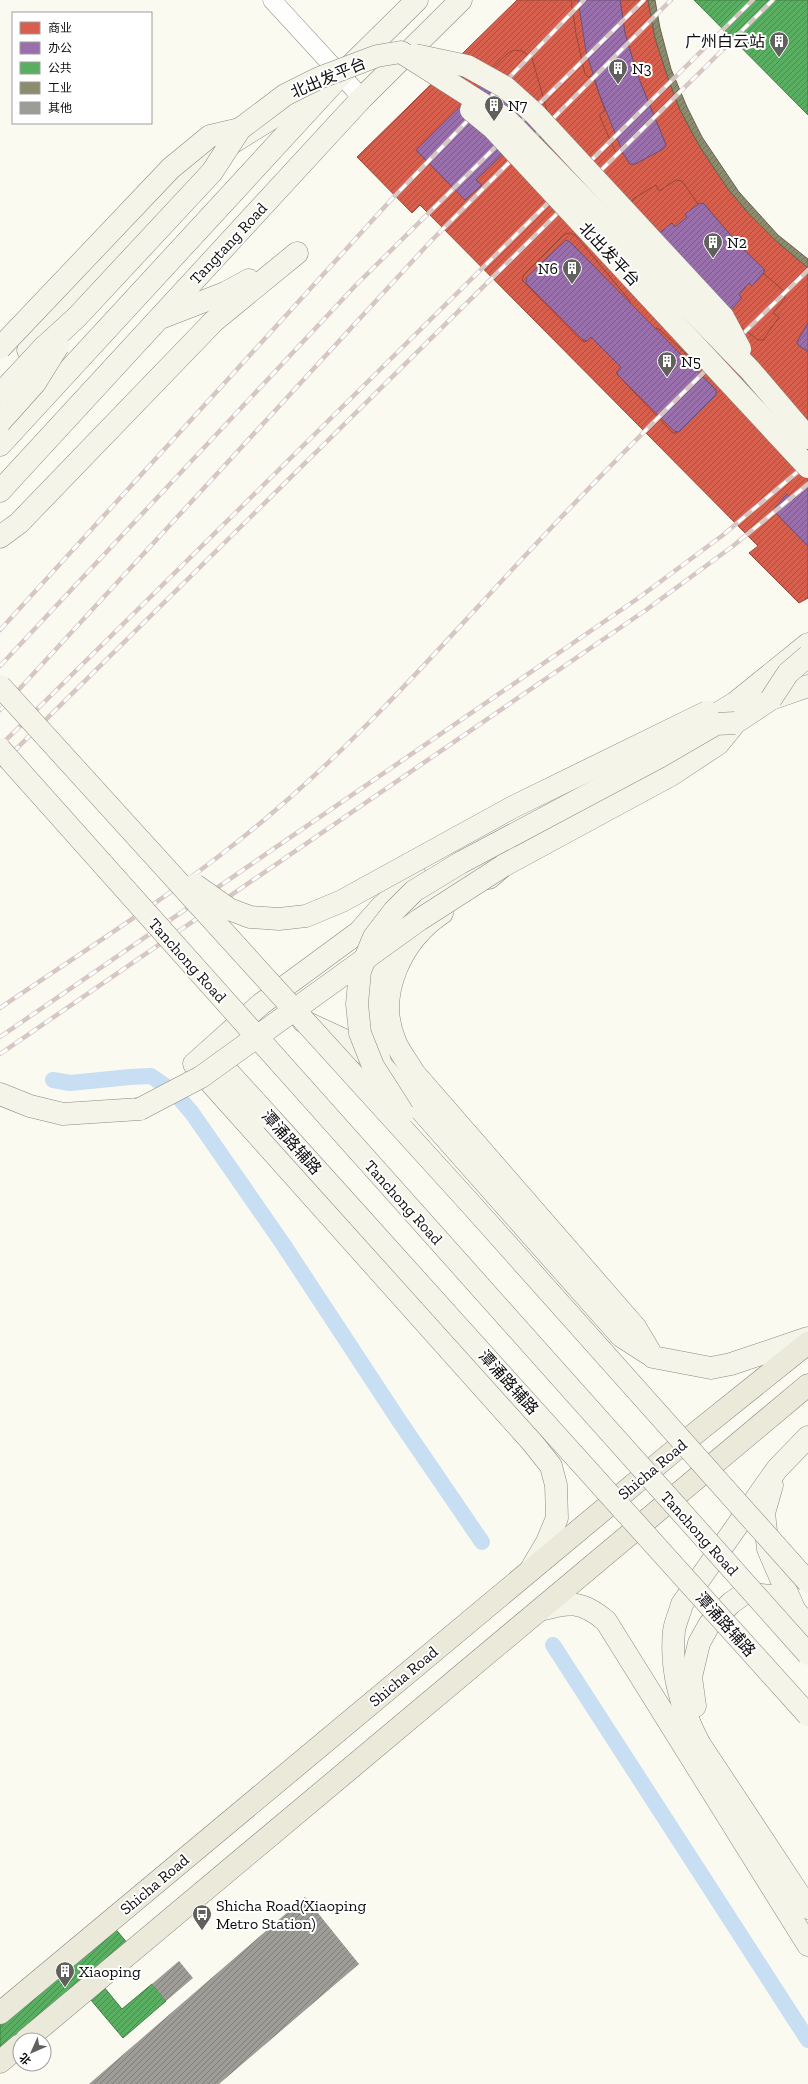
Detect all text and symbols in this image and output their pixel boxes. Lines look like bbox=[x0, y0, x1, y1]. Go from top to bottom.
legend bbox=[12, 12, 152, 124]
text: 商业 bbox=[48, 21, 72, 35]
building icon: 广州白云站 bbox=[768, 30, 790, 58]
place label: 广州白云站 bbox=[685, 32, 765, 51]
text: 办公 bbox=[48, 41, 72, 55]
street label: 北出发平台 bbox=[288, 53, 369, 102]
building icon: N3 bbox=[607, 57, 629, 85]
place label: N3 bbox=[632, 59, 652, 78]
text: 公共 bbox=[48, 61, 72, 75]
text: 工业 bbox=[48, 81, 72, 95]
building icon: N7 bbox=[483, 94, 505, 122]
place label: N7 bbox=[508, 96, 528, 115]
text: 其他 bbox=[48, 101, 72, 115]
street label: Tangtang Road bbox=[186, 198, 271, 288]
street label: 北出发平台 bbox=[575, 219, 644, 290]
building icon: N2 bbox=[702, 231, 724, 259]
place label: N2 bbox=[727, 233, 747, 252]
building icon: N6 bbox=[561, 257, 583, 285]
place label: N6 bbox=[538, 259, 558, 278]
building icon: N5 bbox=[656, 350, 678, 378]
place label: N5 bbox=[681, 352, 701, 371]
street label: Tanchong Road bbox=[145, 914, 231, 1007]
street label: 潭涌路辅路 bbox=[258, 1106, 325, 1178]
street label: Tanchong Road bbox=[361, 1156, 447, 1249]
street label: 潭涌路辅路 bbox=[475, 1346, 542, 1418]
street label: Shicha Road bbox=[614, 1435, 691, 1504]
street label: Tanchong Road bbox=[657, 1487, 743, 1580]
street label: 潭涌路辅路 bbox=[692, 1588, 759, 1660]
street label: Shicha Road bbox=[365, 1642, 442, 1711]
street label: Shicha Road bbox=[116, 1850, 193, 1919]
place label: Shicha Road(Xiaoping Metro Station) bbox=[216, 1896, 366, 1933]
bus stop icon: Shicha Road(Xiaoping Metro Station) bbox=[191, 1903, 213, 1931]
building icon: Xiaoping bbox=[54, 1960, 76, 1988]
place label: Xiaoping bbox=[79, 1962, 141, 1981]
north arrow bbox=[12, 2032, 52, 2072]
text: 北 bbox=[17, 2050, 34, 2067]

